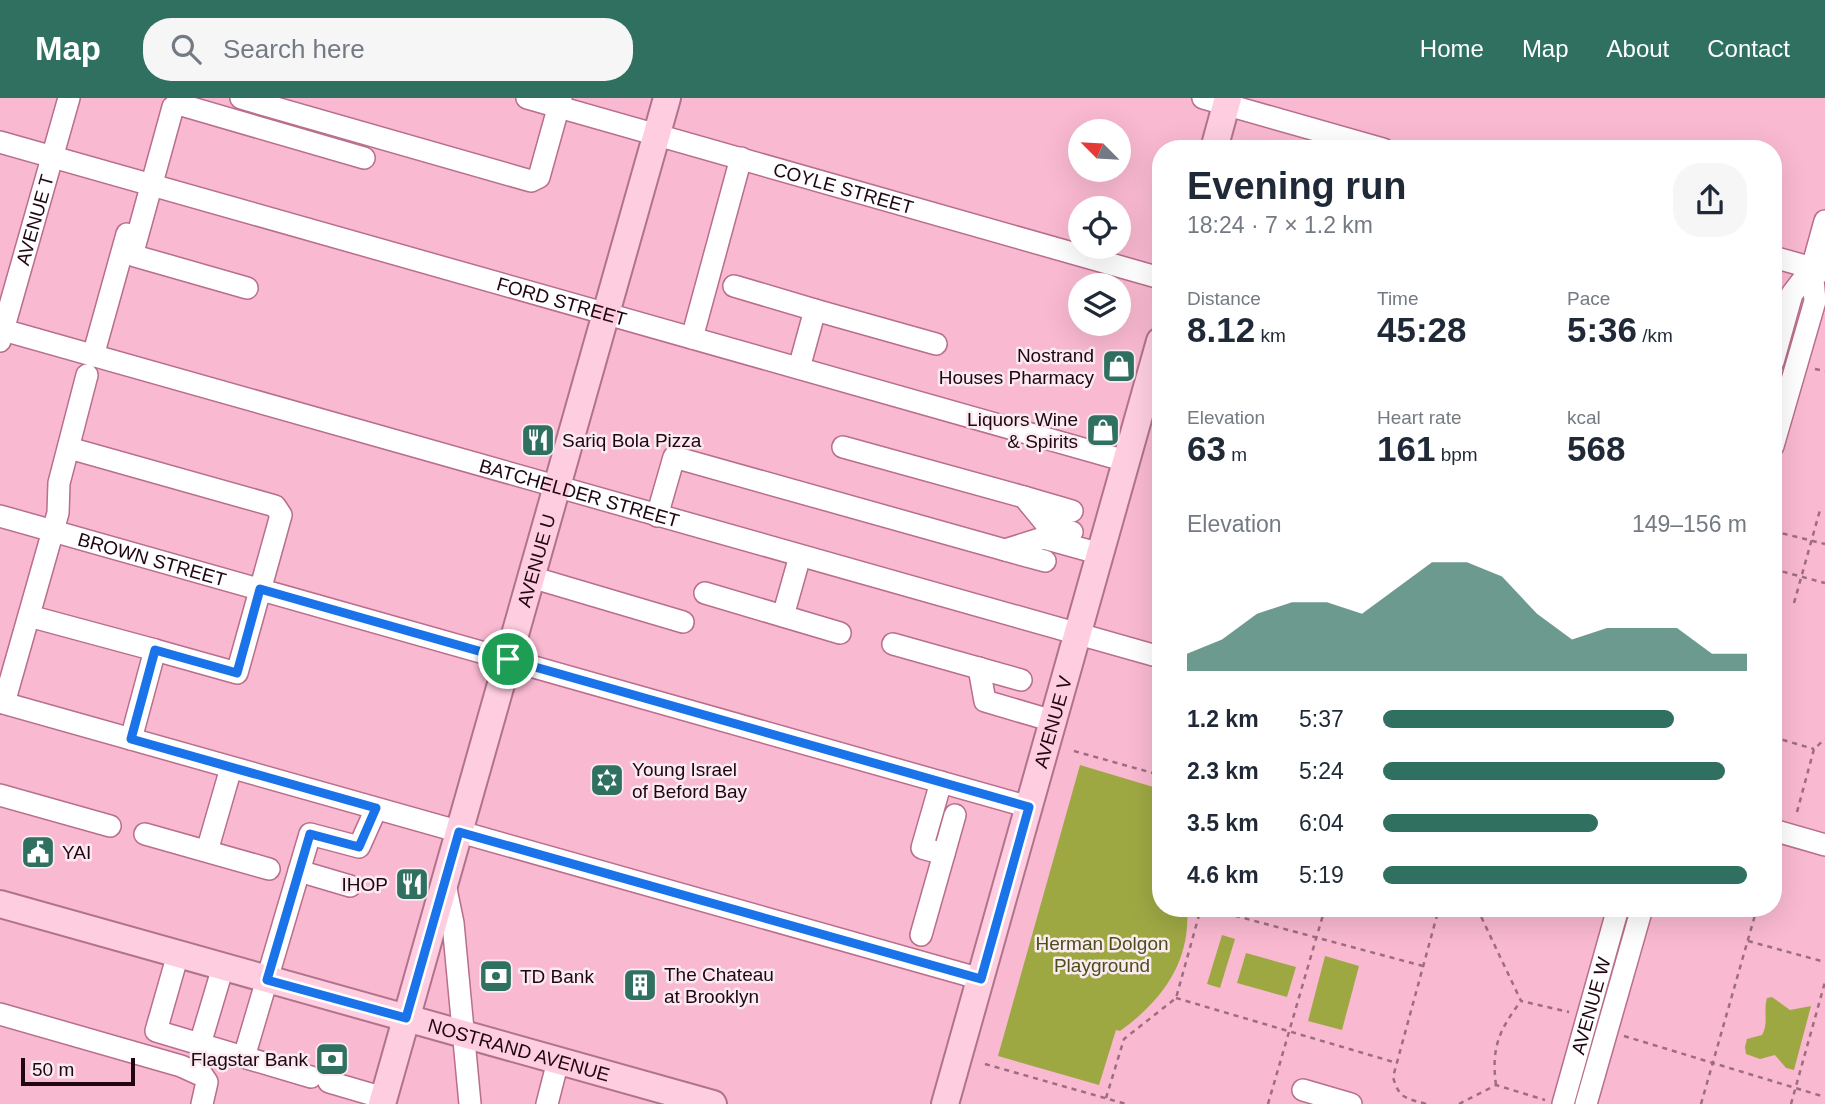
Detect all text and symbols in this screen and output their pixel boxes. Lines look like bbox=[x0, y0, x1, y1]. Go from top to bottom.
search box bbox=[143, 18, 633, 81]
text: Map bbox=[35, 30, 101, 67]
icon: search bbox=[167, 30, 205, 68]
text: Search here bbox=[223, 34, 365, 64]
text: Home bbox=[1420, 35, 1484, 62]
text: Map bbox=[1522, 35, 1569, 62]
text: About bbox=[1607, 35, 1669, 62]
text: Contact bbox=[1707, 35, 1790, 62]
north arrow bbox=[1068, 119, 1130, 182]
map controls bbox=[1068, 119, 1131, 336]
street label: COYLE STREET bbox=[771, 159, 916, 218]
button: share bbox=[1673, 163, 1747, 237]
text: Evening run bbox=[1187, 165, 1407, 207]
street label: AVENUE T bbox=[12, 172, 58, 268]
button: locate bbox=[1068, 196, 1131, 259]
text: 18:24 · 7 × 1.2 km bbox=[1187, 212, 1373, 238]
street label: FORD STREET bbox=[494, 273, 630, 330]
button: layers bbox=[1068, 273, 1131, 336]
text: Distance bbox=[1187, 288, 1261, 309]
text: Time bbox=[1377, 288, 1419, 309]
text: Pace bbox=[1567, 288, 1610, 309]
text: 8.12 bbox=[1187, 310, 1255, 349]
text: 45:28 bbox=[1377, 310, 1467, 349]
text: 5:36 bbox=[1567, 310, 1637, 349]
text: km bbox=[1255, 325, 1286, 346]
text: /km bbox=[1637, 325, 1673, 346]
place label: Nostrand Houses Pharmacy bbox=[939, 345, 1094, 388]
shop icon: Nostrand Houses Pharmacy bbox=[1100, 347, 1138, 385]
text: Elevation bbox=[1187, 407, 1265, 428]
text: Heart rate bbox=[1377, 407, 1461, 428]
text: kcal bbox=[1567, 407, 1601, 428]
place label: Liquors Wine & Spirits bbox=[967, 409, 1078, 452]
shop icon: Liquors Wine & Spirits bbox=[1084, 411, 1122, 449]
restaurant icon: Sariq Bola Pizza bbox=[519, 421, 557, 459]
text: 63 bbox=[1187, 429, 1226, 468]
text: 161 bbox=[1377, 429, 1435, 468]
text: 568 bbox=[1567, 429, 1625, 468]
place label: Sariq Bola Pizza bbox=[562, 430, 702, 451]
text: m bbox=[1226, 444, 1247, 465]
text: bpm bbox=[1435, 444, 1478, 465]
street label: BATCHELDER STREET bbox=[477, 455, 682, 532]
text: Elevation bbox=[1187, 511, 1282, 537]
text: 149–156 m bbox=[1632, 511, 1747, 537]
street label: AVENUE U bbox=[513, 512, 560, 609]
street label: BROWN STREET bbox=[75, 529, 229, 591]
pin bbox=[478, 629, 538, 689]
icon: arrive bbox=[489, 640, 527, 678]
street label: AVENUE V bbox=[1030, 673, 1076, 770]
text: 1.2 km bbox=[1187, 706, 1259, 732]
text: 5:37 bbox=[1299, 706, 1344, 732]
text: 2.3 km bbox=[1187, 758, 1259, 784]
text: 5:24 bbox=[1299, 758, 1344, 784]
place label: Young Israel of Beford Bay bbox=[632, 759, 748, 802]
synagogue icon: Young Israel of Beford Bay bbox=[588, 761, 626, 799]
text: 3.5 km bbox=[1187, 810, 1259, 836]
text: 6:04 bbox=[1299, 810, 1344, 836]
public building icon: YAI bbox=[19, 833, 57, 871]
place label: YAI bbox=[62, 842, 91, 863]
text: 4.6 km bbox=[1187, 862, 1259, 888]
text: 5:19 bbox=[1299, 862, 1344, 888]
restaurant icon: IHOP bbox=[393, 865, 431, 903]
place label: IHOP bbox=[342, 874, 388, 895]
park label: Herman Dolgon Playground bbox=[1035, 933, 1169, 976]
street label: AVENUE W bbox=[1567, 955, 1615, 1057]
bank icon: TD Bank bbox=[477, 957, 515, 995]
place label: The Chateau at Brooklyn bbox=[664, 964, 774, 1007]
place label: TD Bank bbox=[520, 966, 594, 987]
building icon: The Chateau at Brooklyn bbox=[621, 966, 659, 1004]
street label: NOSTRAND AVENUE bbox=[426, 1015, 612, 1086]
bank icon: Flagstar Bank bbox=[313, 1040, 351, 1078]
place label: Flagstar Bank bbox=[191, 1049, 308, 1070]
scale bar bbox=[21, 1055, 135, 1087]
text: 50 m bbox=[32, 1059, 74, 1080]

